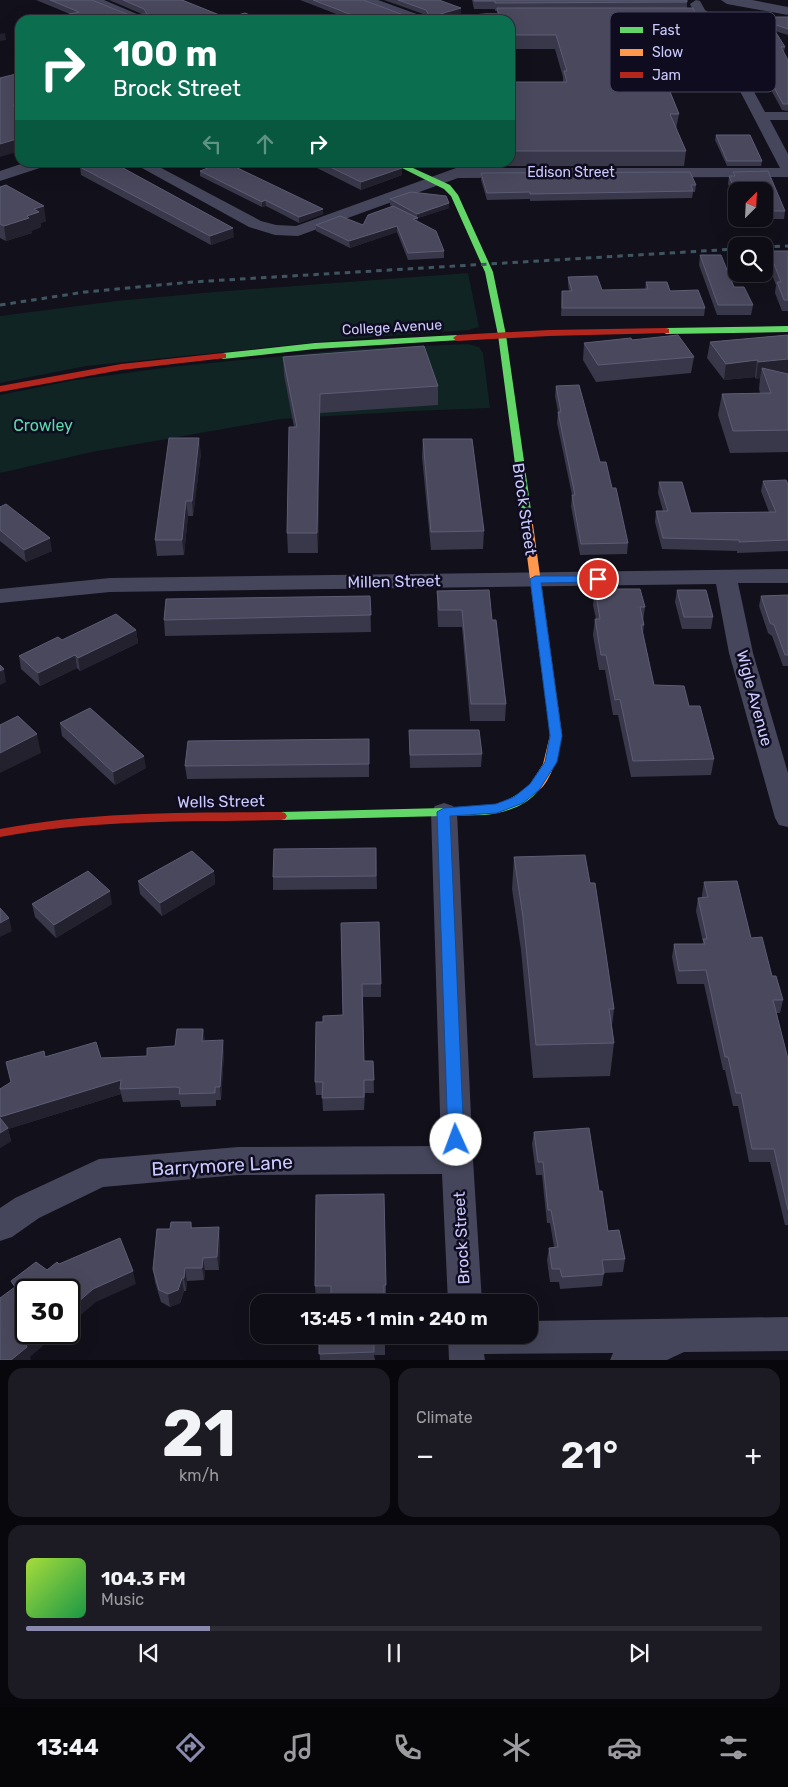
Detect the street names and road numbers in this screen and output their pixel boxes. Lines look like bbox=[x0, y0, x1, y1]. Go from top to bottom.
street label: Edison Street bbox=[527, 164, 615, 181]
street label: College Avenue bbox=[342, 316, 443, 339]
street label: Brock Street bbox=[509, 462, 540, 556]
street label: Millen Street bbox=[347, 571, 441, 592]
street label: Wigle Avenue bbox=[733, 648, 776, 748]
street label: Wells Street bbox=[177, 791, 265, 812]
street label: Barrymore Lane bbox=[151, 1150, 293, 1181]
street label: Brock Street bbox=[450, 1191, 473, 1285]

